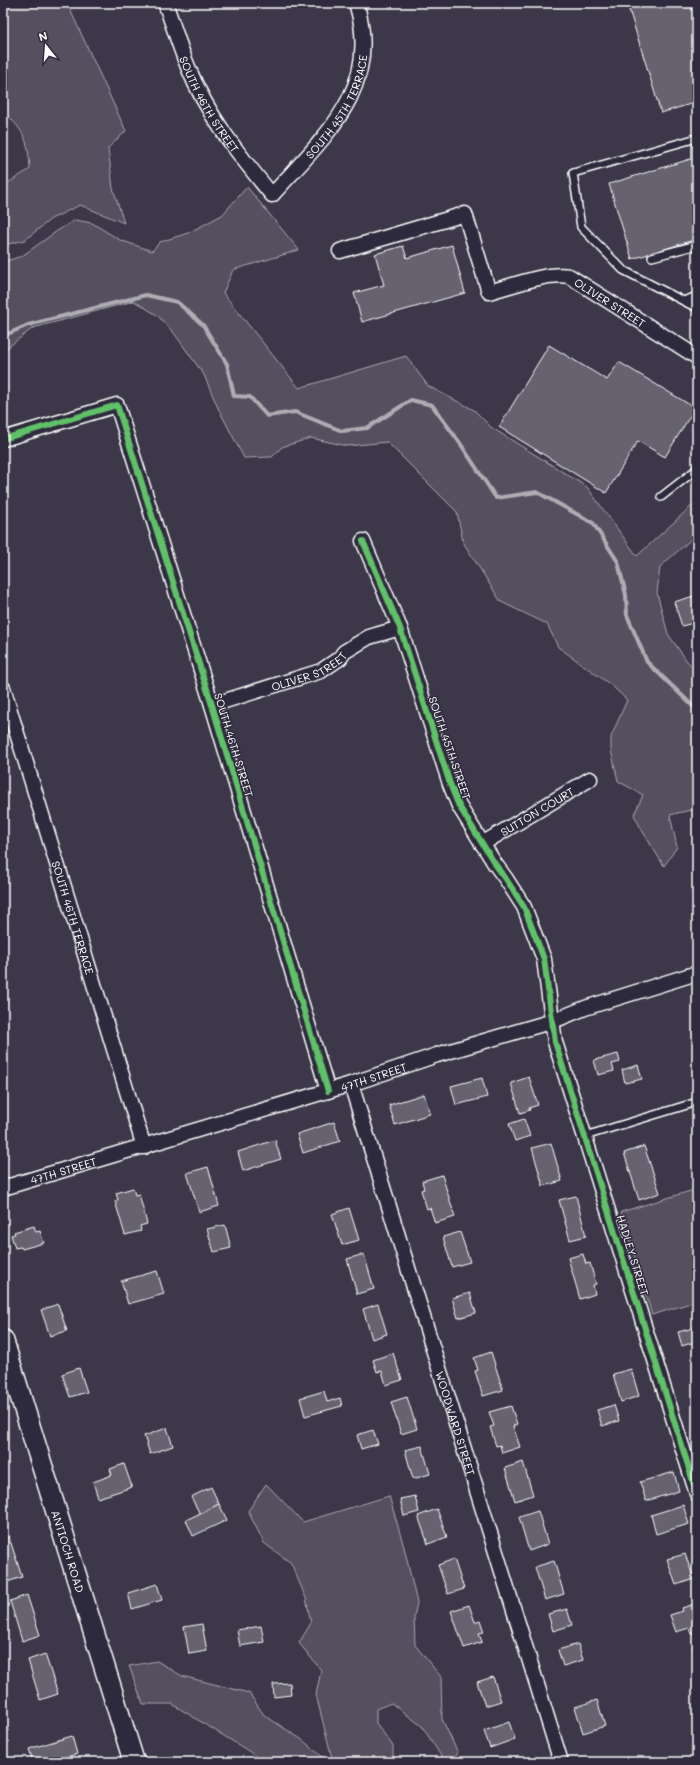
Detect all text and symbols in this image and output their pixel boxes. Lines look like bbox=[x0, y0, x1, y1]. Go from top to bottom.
north arrow bbox=[26, 26, 66, 66]
text: N bbox=[37, 28, 49, 44]
street label: SOUTH 46TH STREET bbox=[177, 54, 243, 155]
street label: SOUTH 45TH TERRACE bbox=[302, 54, 370, 161]
street label: OLIVER STREET bbox=[572, 274, 649, 330]
street label: OLIVER STREET bbox=[269, 648, 350, 694]
street label: SOUTH 46TH STREET bbox=[211, 691, 257, 799]
street label: SOUTH 45TH STREET bbox=[425, 694, 475, 802]
street label: SUTTON COURT bbox=[497, 783, 576, 839]
street label: SOUTH 46TH TERRACE bbox=[49, 859, 98, 976]
street label: 47TH STREET bbox=[339, 1058, 408, 1094]
street label: 47TH STREET bbox=[29, 1153, 98, 1187]
street label: HADLEY STREET bbox=[614, 1213, 652, 1297]
street label: WOODWARD STREET bbox=[433, 1369, 479, 1477]
street label: ANTIOCH ROAD bbox=[49, 1508, 88, 1594]

